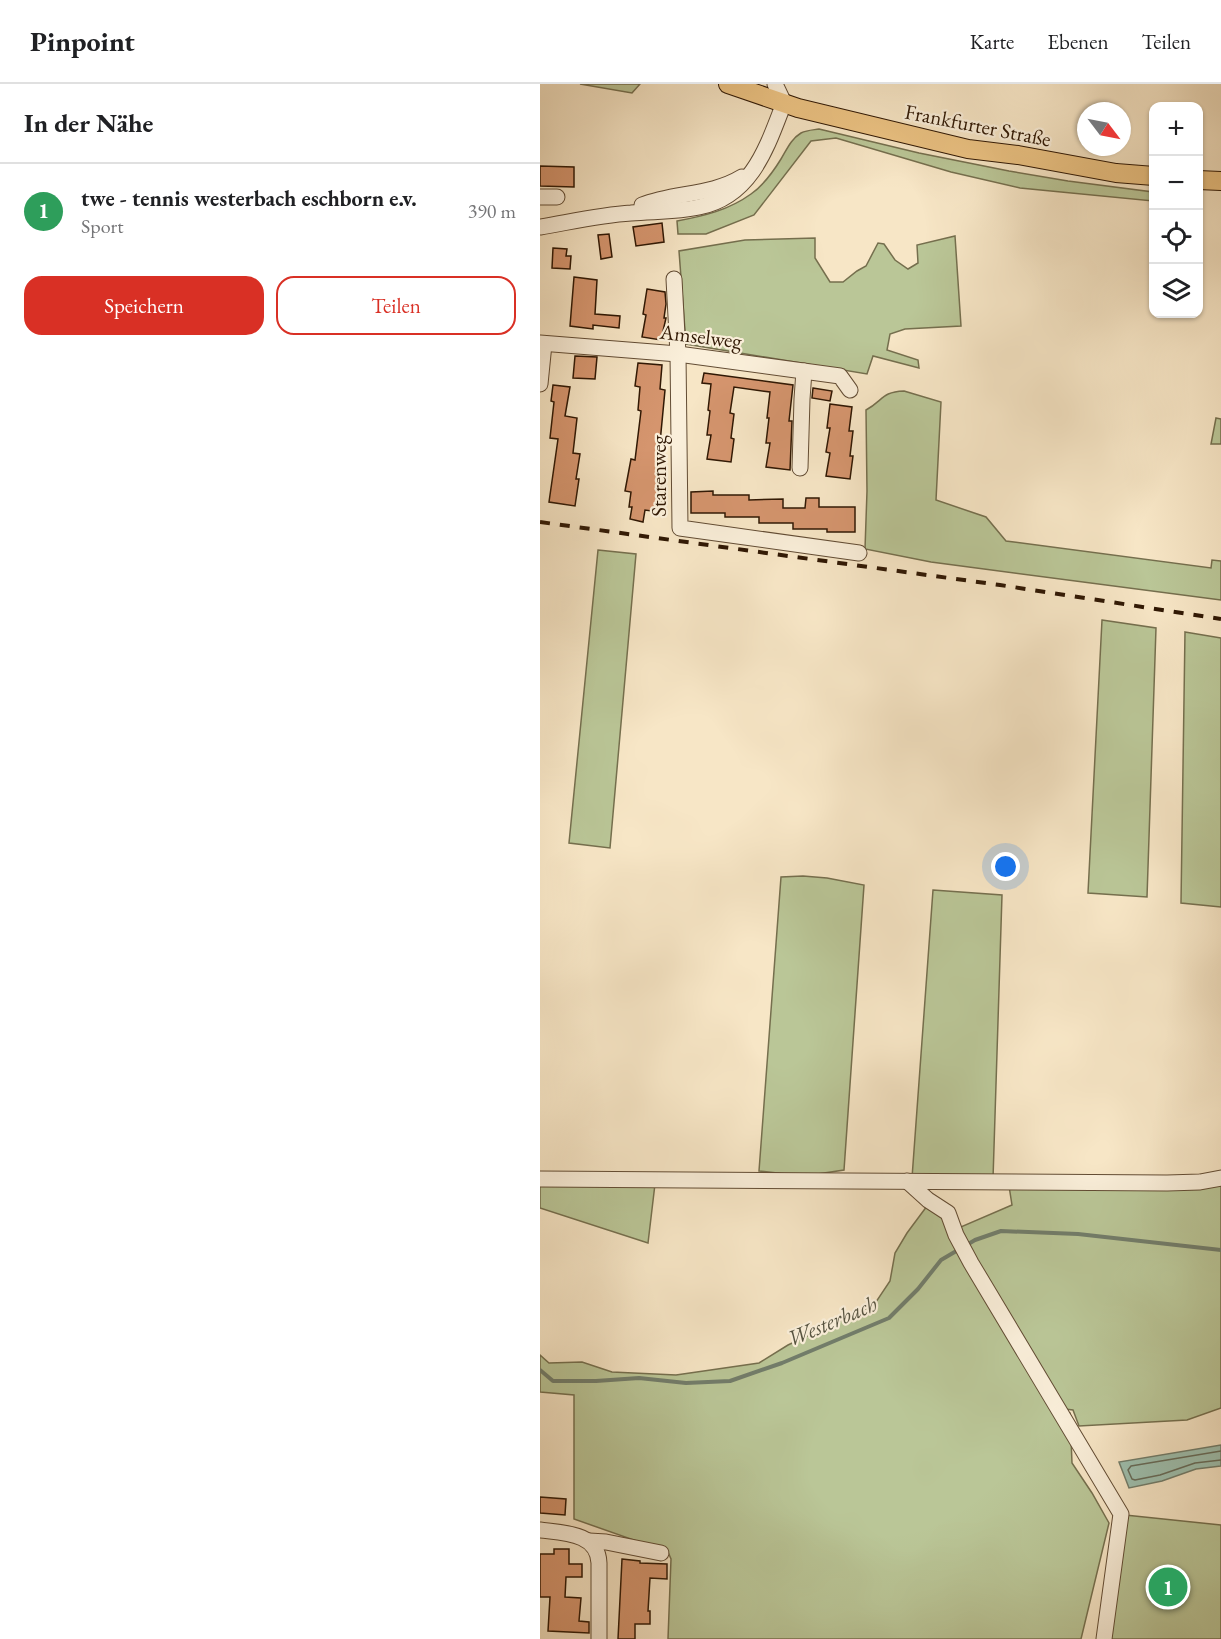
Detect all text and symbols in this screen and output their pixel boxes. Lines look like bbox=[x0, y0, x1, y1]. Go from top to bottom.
text: Pinpoint bbox=[30, 23, 135, 59]
text: Karte bbox=[970, 28, 1014, 55]
text: Ebenen bbox=[1047, 28, 1108, 55]
text: Teilen bbox=[1141, 28, 1191, 55]
street label: Frankfurter Straße bbox=[903, 98, 1053, 152]
north arrow bbox=[1077, 102, 1131, 156]
map controls bbox=[1149, 102, 1203, 318]
button: + bbox=[1149, 102, 1203, 156]
text: In der Nähe bbox=[24, 106, 153, 140]
button: − bbox=[1149, 156, 1203, 210]
text: twe - tennis westerbach eschborn e.v. bbox=[81, 184, 417, 213]
text: 1 bbox=[38, 198, 49, 224]
text: 390 m bbox=[468, 198, 516, 224]
button: locate bbox=[1149, 210, 1203, 264]
text: Sport bbox=[81, 213, 124, 239]
button: layers bbox=[1149, 264, 1203, 318]
button: Speichern bbox=[24, 276, 264, 335]
button: Teilen bbox=[276, 276, 516, 335]
street label: Amselweg bbox=[658, 317, 744, 355]
street label: Starenweg bbox=[645, 434, 672, 517]
your location bbox=[991, 852, 1020, 881]
water label: Westerbach bbox=[783, 1289, 882, 1353]
pin: 1 bbox=[1148, 1564, 1188, 1610]

